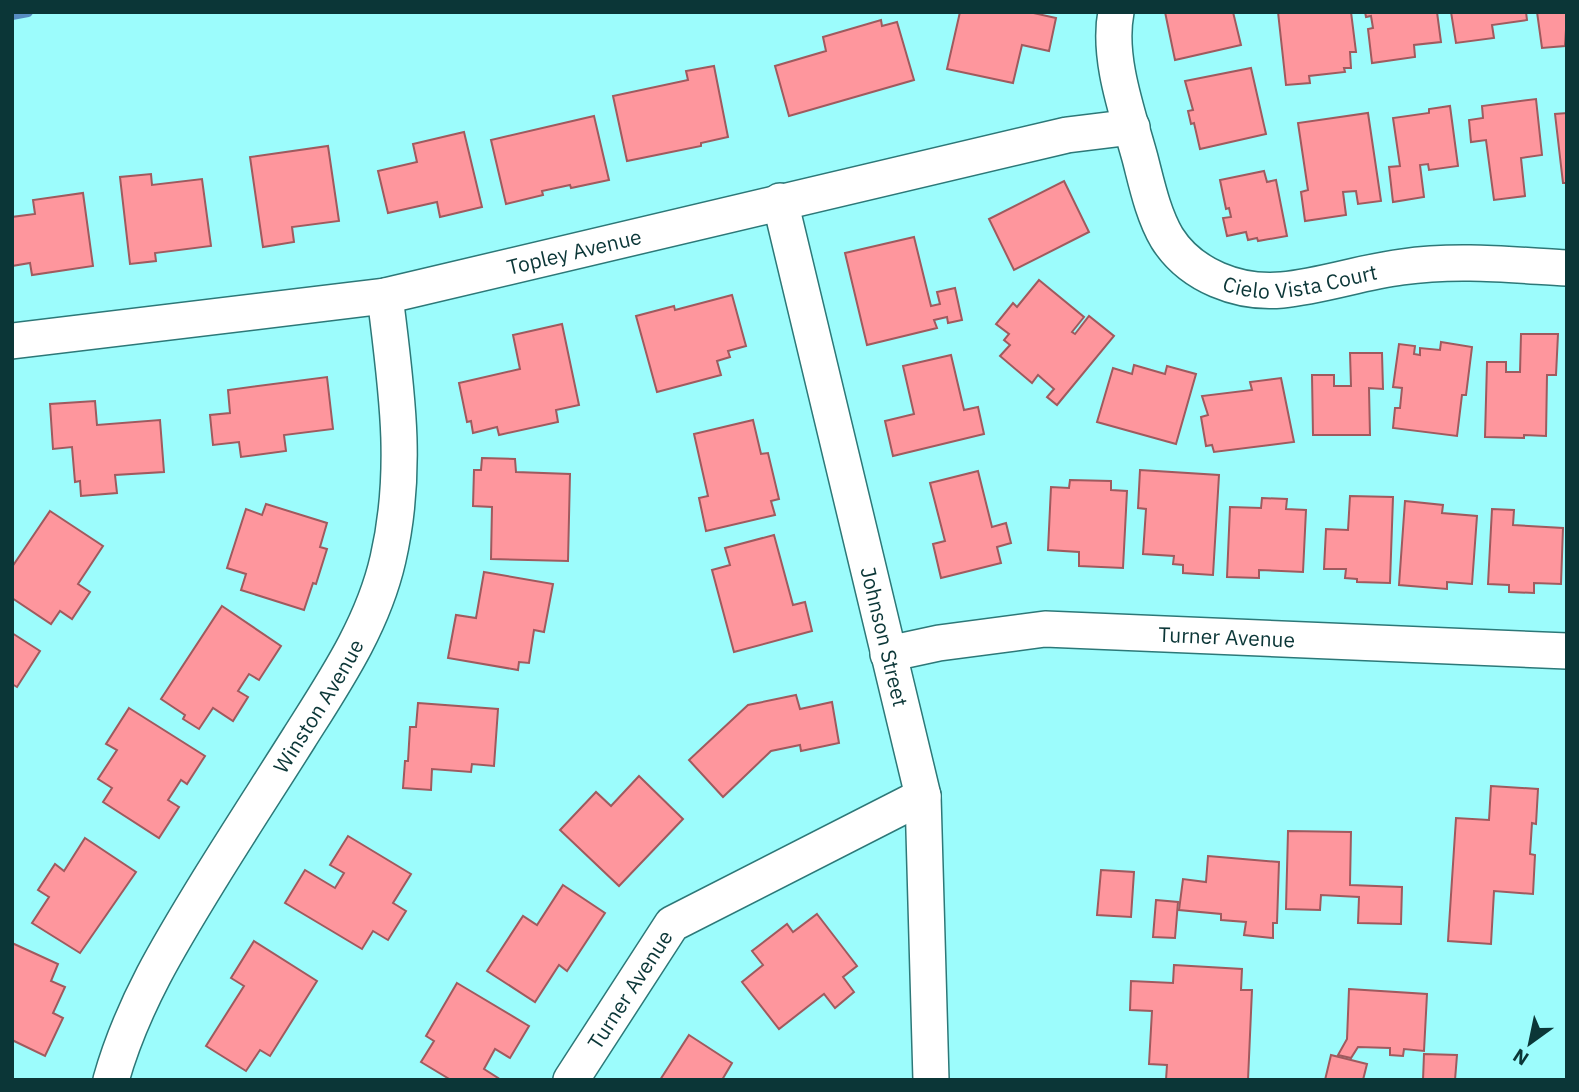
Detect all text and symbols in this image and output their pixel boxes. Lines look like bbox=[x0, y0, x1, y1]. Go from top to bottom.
street label: Topley Avenue bbox=[504, 222, 644, 281]
street label: Cielo Vista Court bbox=[1219, 257, 1379, 305]
street label: Johnson Street bbox=[854, 564, 915, 709]
street label: Turner Avenue bbox=[1158, 620, 1296, 654]
street label: Winston Avenue bbox=[267, 634, 370, 778]
street label: Turner Avenue bbox=[581, 924, 679, 1054]
north arrow bbox=[1495, 1008, 1565, 1078]
text: N bbox=[1508, 1043, 1533, 1071]

